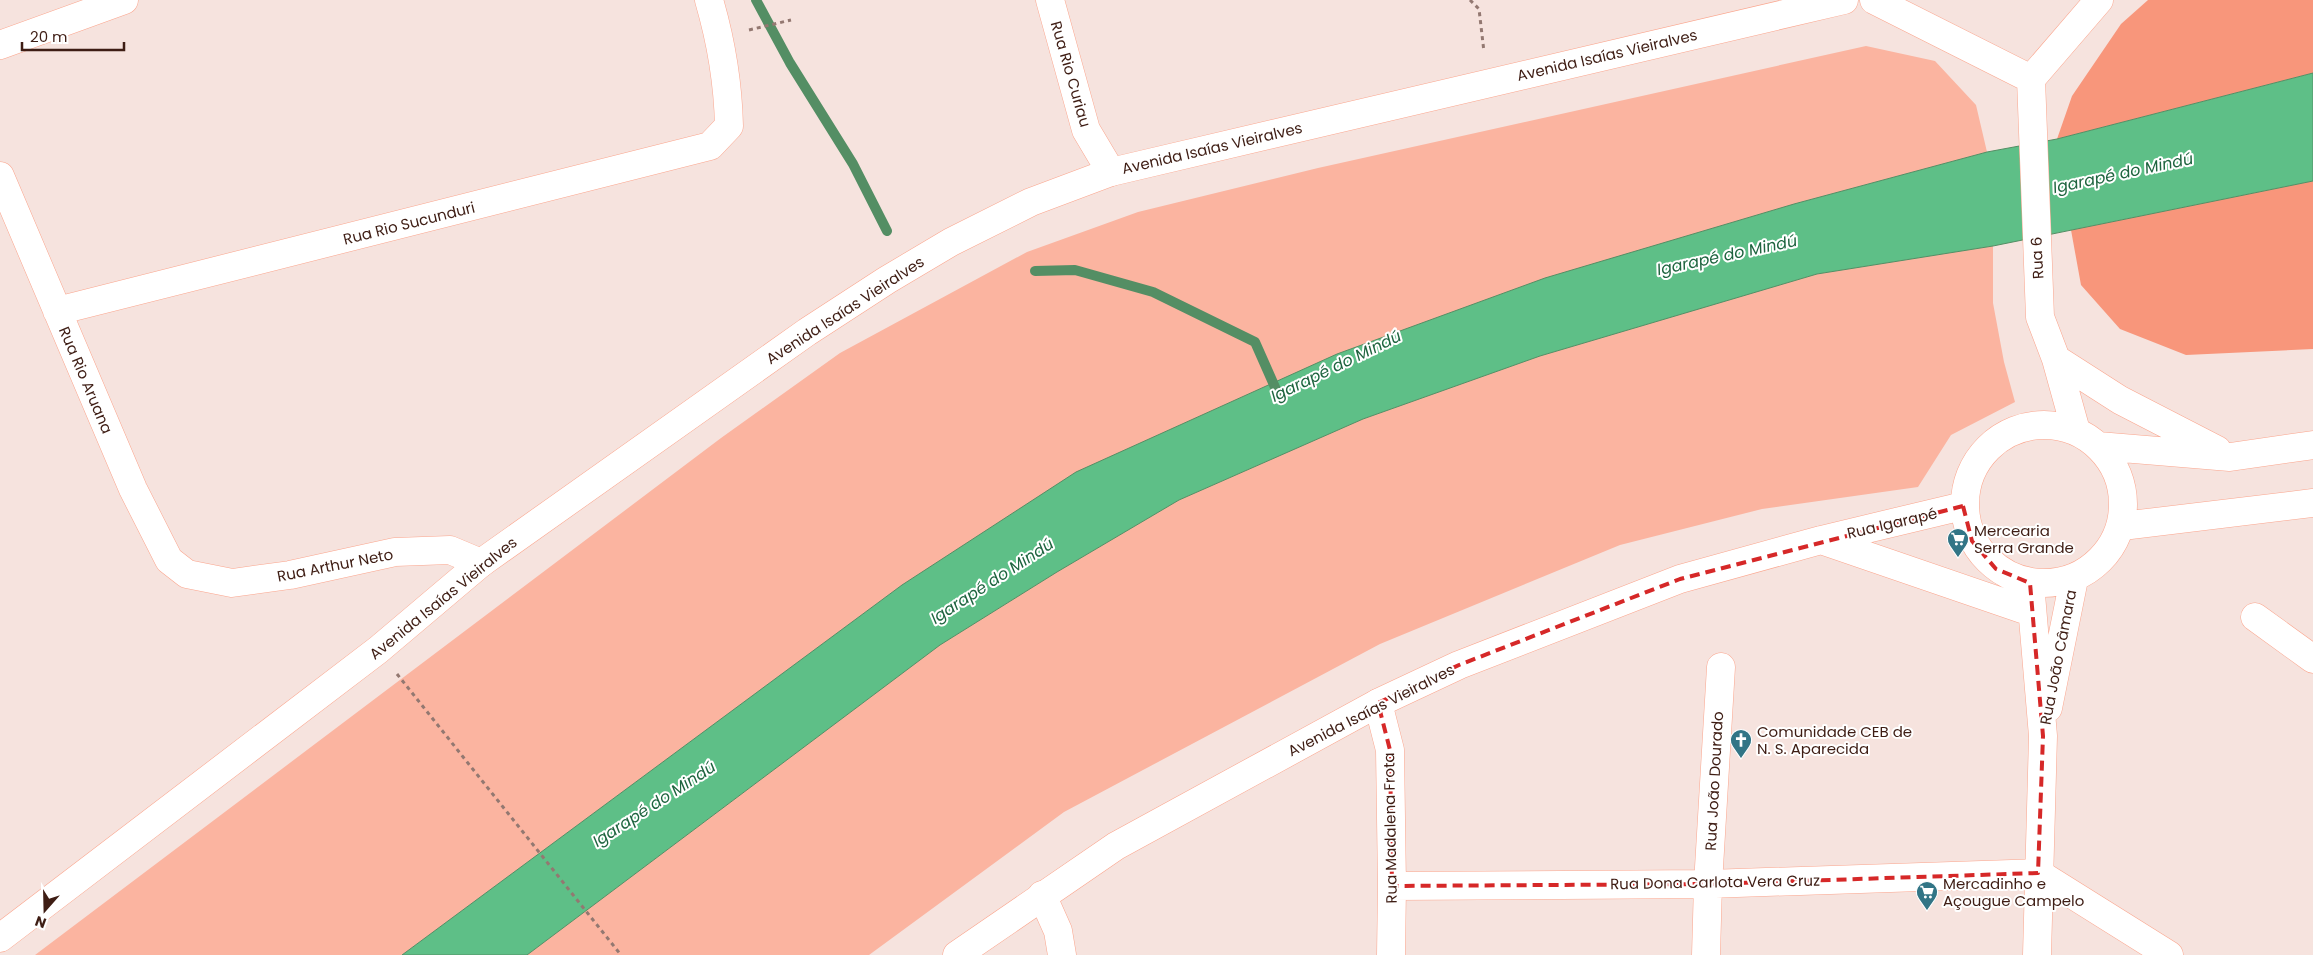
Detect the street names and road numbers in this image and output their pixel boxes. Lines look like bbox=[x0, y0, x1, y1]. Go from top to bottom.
street label: Rua Rio Curiau bbox=[1046, 18, 1096, 130]
street label: Avenida Isaías Vieiralves bbox=[1515, 24, 1699, 86]
street label: Avenida Isaías Vieiralves bbox=[1120, 117, 1304, 179]
street label: Rua Rio Sucunduri bbox=[341, 196, 477, 250]
street label: Rua 6 bbox=[2025, 236, 2049, 280]
street label: Avenida Isaías Vieiralves bbox=[762, 251, 928, 369]
street label: Rua Rio Aruana bbox=[54, 323, 118, 437]
street label: Rua Igarapé bbox=[1845, 502, 1939, 544]
street label: Avenida Isaías Vieiralves bbox=[365, 532, 521, 664]
street label: Rua Arthur Neto bbox=[275, 543, 395, 587]
street label: Rua João Câmara bbox=[2035, 588, 2081, 726]
street label: Avenida Isaías Vieiralves bbox=[1284, 659, 1458, 761]
street label: Rua João Dourado bbox=[1700, 711, 1728, 851]
street label: Rua Madalena Frota bbox=[1378, 752, 1402, 904]
street label: Rua Dona Carlota Vera Cruz bbox=[1610, 870, 1820, 894]

